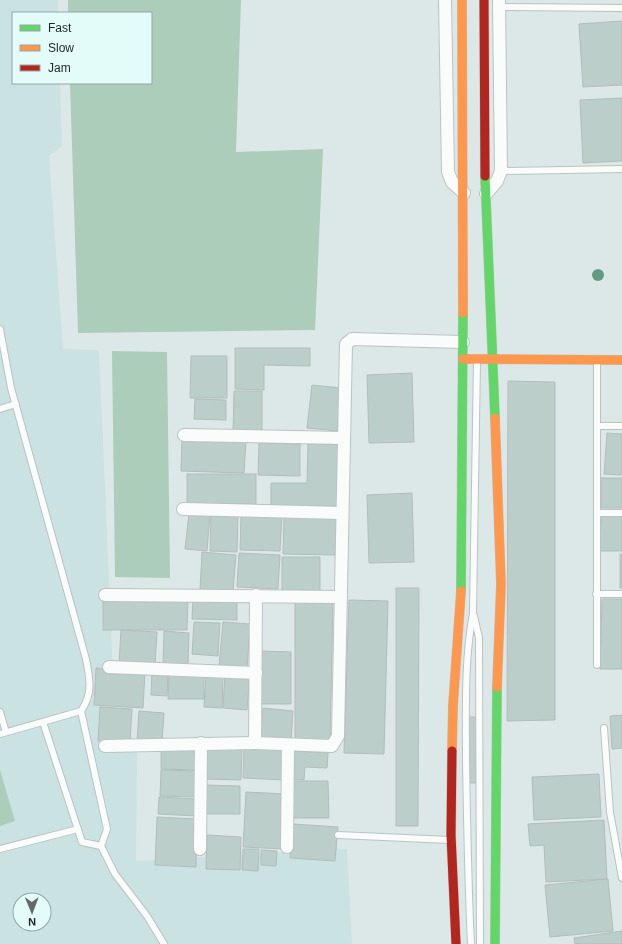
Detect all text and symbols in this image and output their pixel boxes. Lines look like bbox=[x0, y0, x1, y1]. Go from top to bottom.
legend bbox=[12, 12, 152, 84]
text: Fast bbox=[48, 21, 72, 35]
text: Slow bbox=[48, 41, 74, 55]
text: Jam bbox=[48, 61, 71, 75]
north arrow bbox=[12, 892, 52, 932]
text: N bbox=[28, 916, 36, 928]

